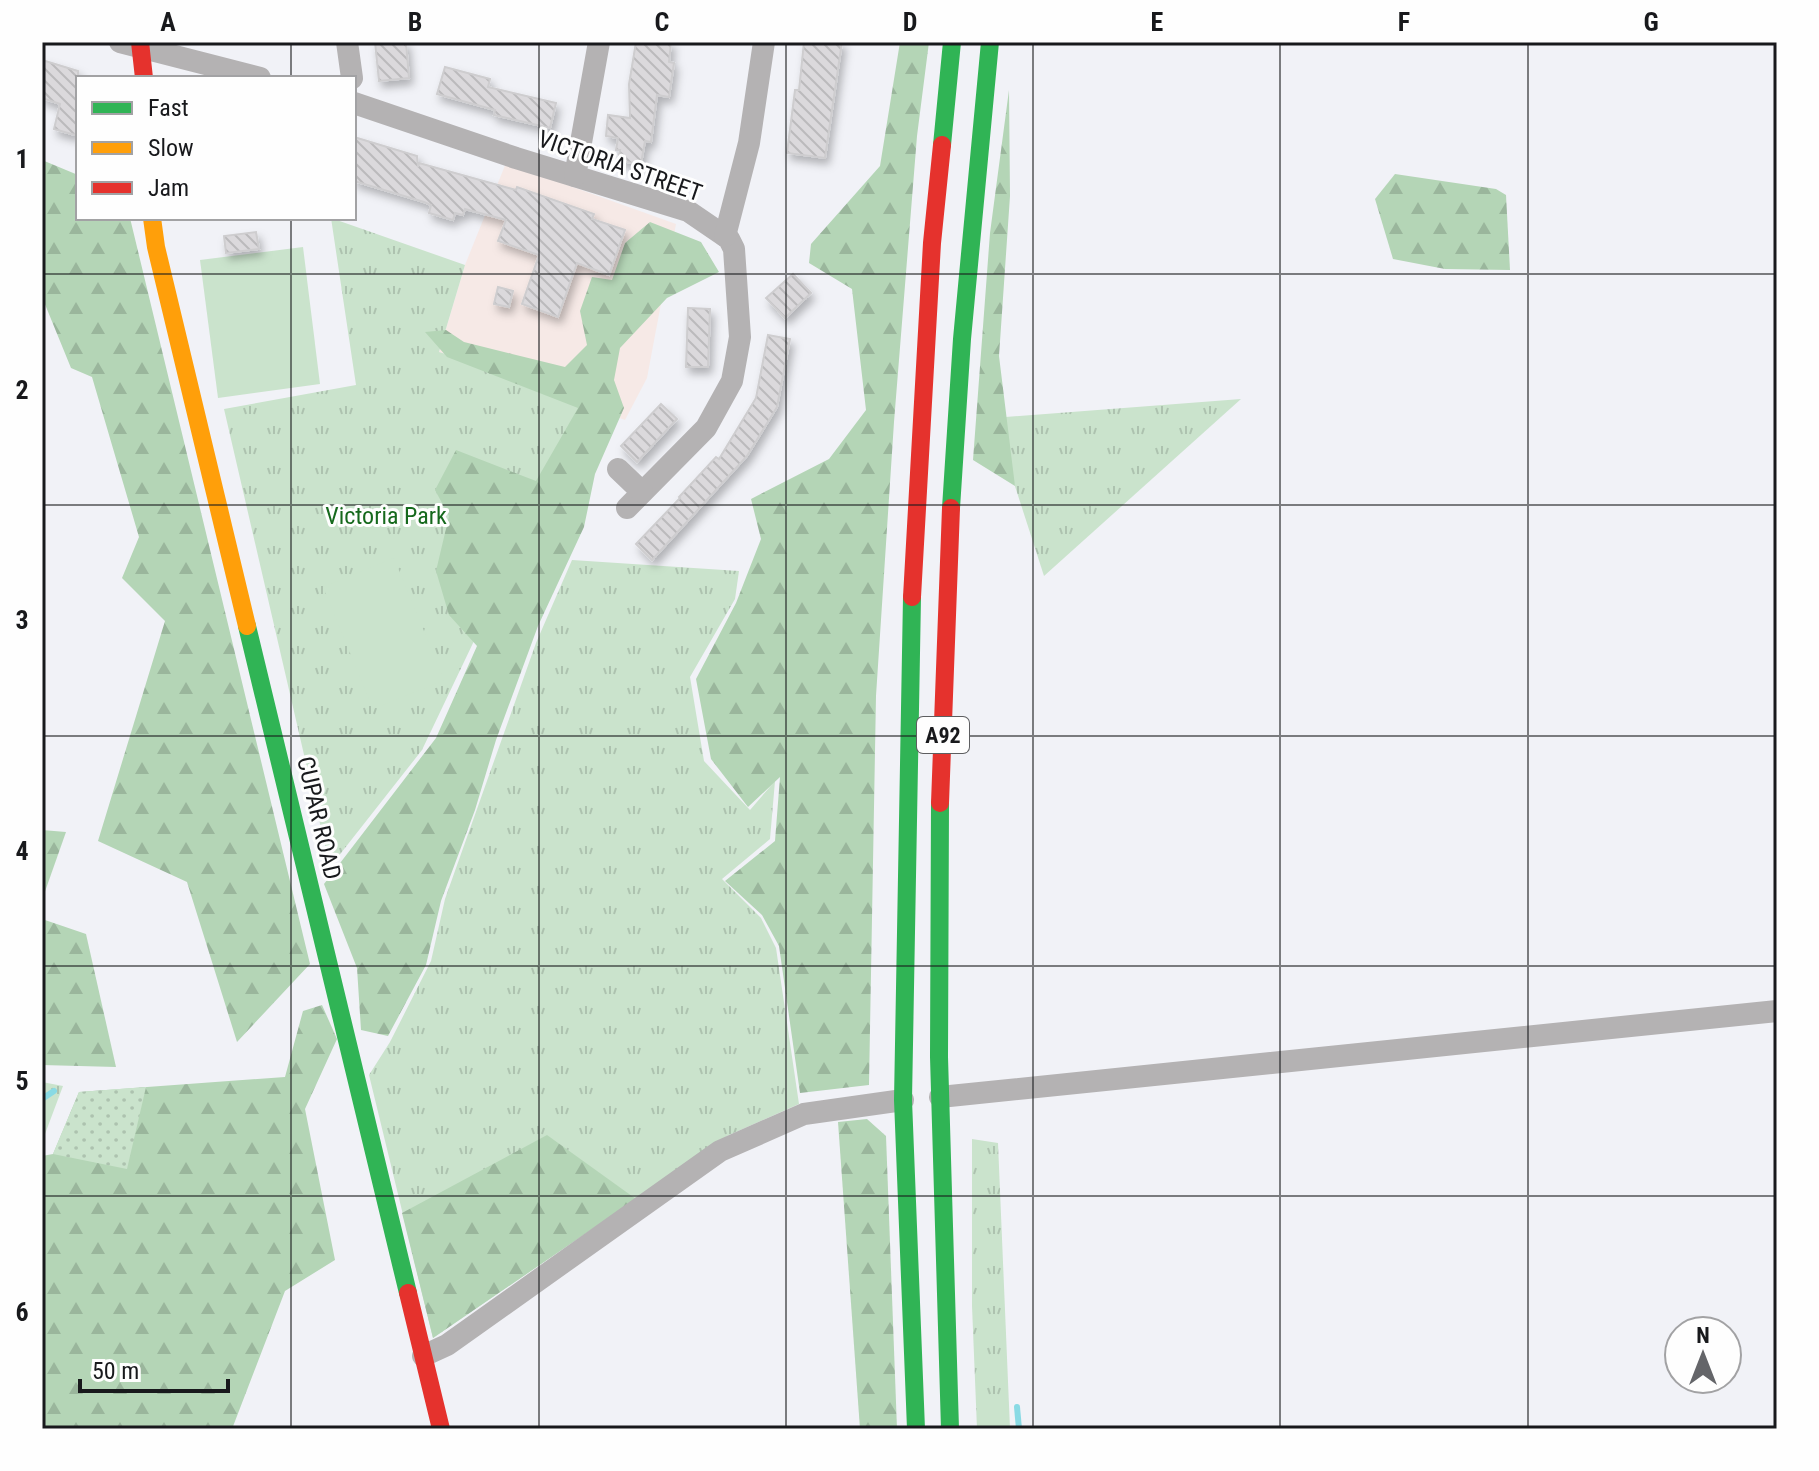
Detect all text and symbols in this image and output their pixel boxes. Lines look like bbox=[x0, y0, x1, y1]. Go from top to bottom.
text: A bbox=[160, 7, 176, 37]
text: B bbox=[408, 7, 422, 37]
text: C bbox=[655, 7, 670, 37]
text: D bbox=[903, 7, 917, 37]
text: E bbox=[1151, 7, 1164, 37]
text: F bbox=[1398, 7, 1410, 37]
text: G bbox=[1643, 7, 1659, 37]
legend bbox=[76, 76, 356, 220]
text: Fast bbox=[148, 94, 189, 122]
street label: VICTORIA STREET bbox=[534, 125, 706, 207]
text: Slow bbox=[148, 134, 194, 162]
text: 1 bbox=[15, 144, 29, 174]
text: Jam bbox=[148, 174, 189, 202]
text: 2 bbox=[15, 375, 29, 405]
park label: Victoria Park bbox=[325, 502, 447, 530]
text: 3 bbox=[15, 605, 29, 635]
road number: A92 bbox=[917, 717, 969, 753]
street label: CUPAR ROAD bbox=[291, 754, 347, 882]
text: 4 bbox=[15, 836, 29, 866]
text: 5 bbox=[15, 1066, 29, 1096]
text: 6 bbox=[15, 1297, 29, 1327]
north arrow bbox=[1663, 1315, 1743, 1395]
text: N bbox=[1696, 1323, 1710, 1348]
scale bar bbox=[80, 1343, 228, 1393]
text: 50 m bbox=[92, 1357, 139, 1385]

